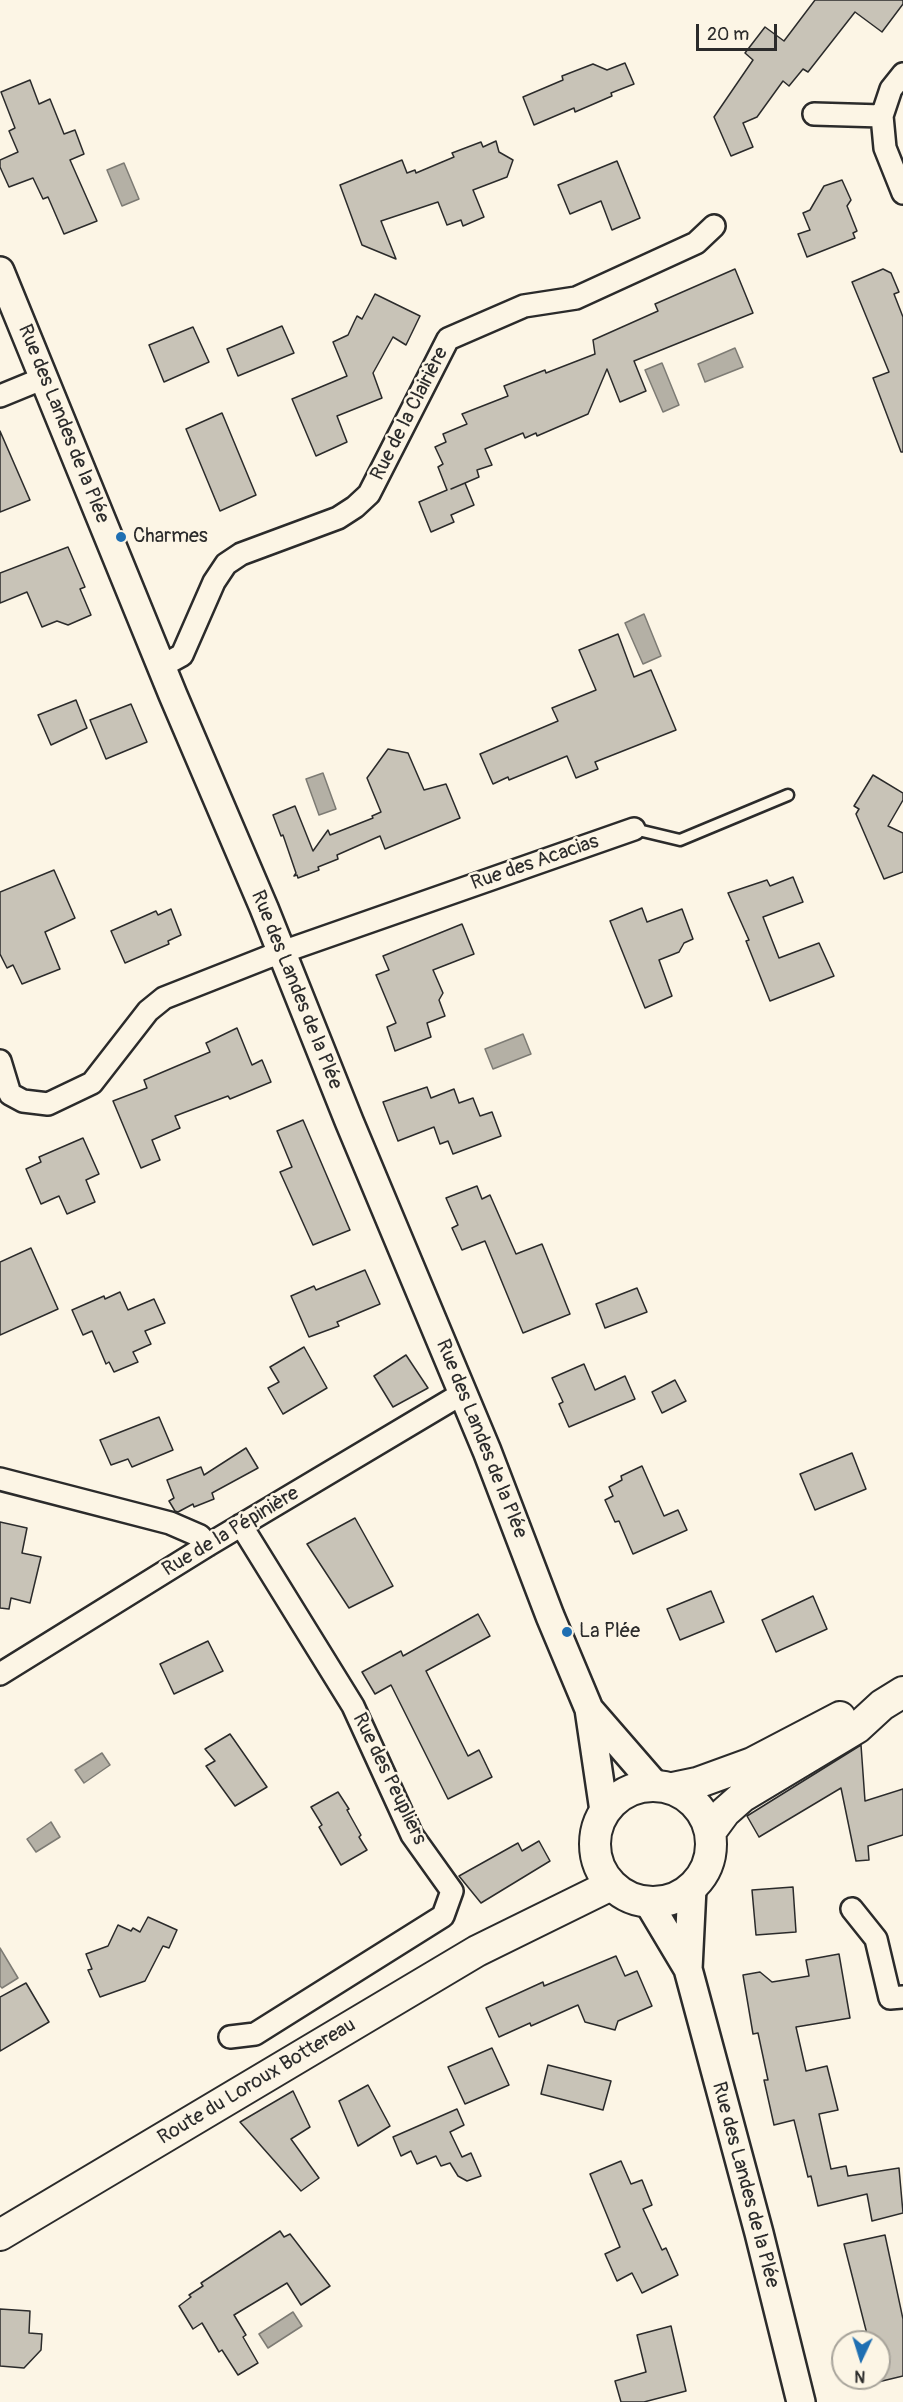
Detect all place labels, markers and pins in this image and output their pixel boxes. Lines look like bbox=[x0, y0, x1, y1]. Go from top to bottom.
place label: Charmes bbox=[133, 525, 208, 549]
marker: Charmes bbox=[114, 530, 128, 544]
place label: La Plée bbox=[579, 1620, 640, 1644]
marker: La Plée bbox=[560, 1625, 574, 1639]

